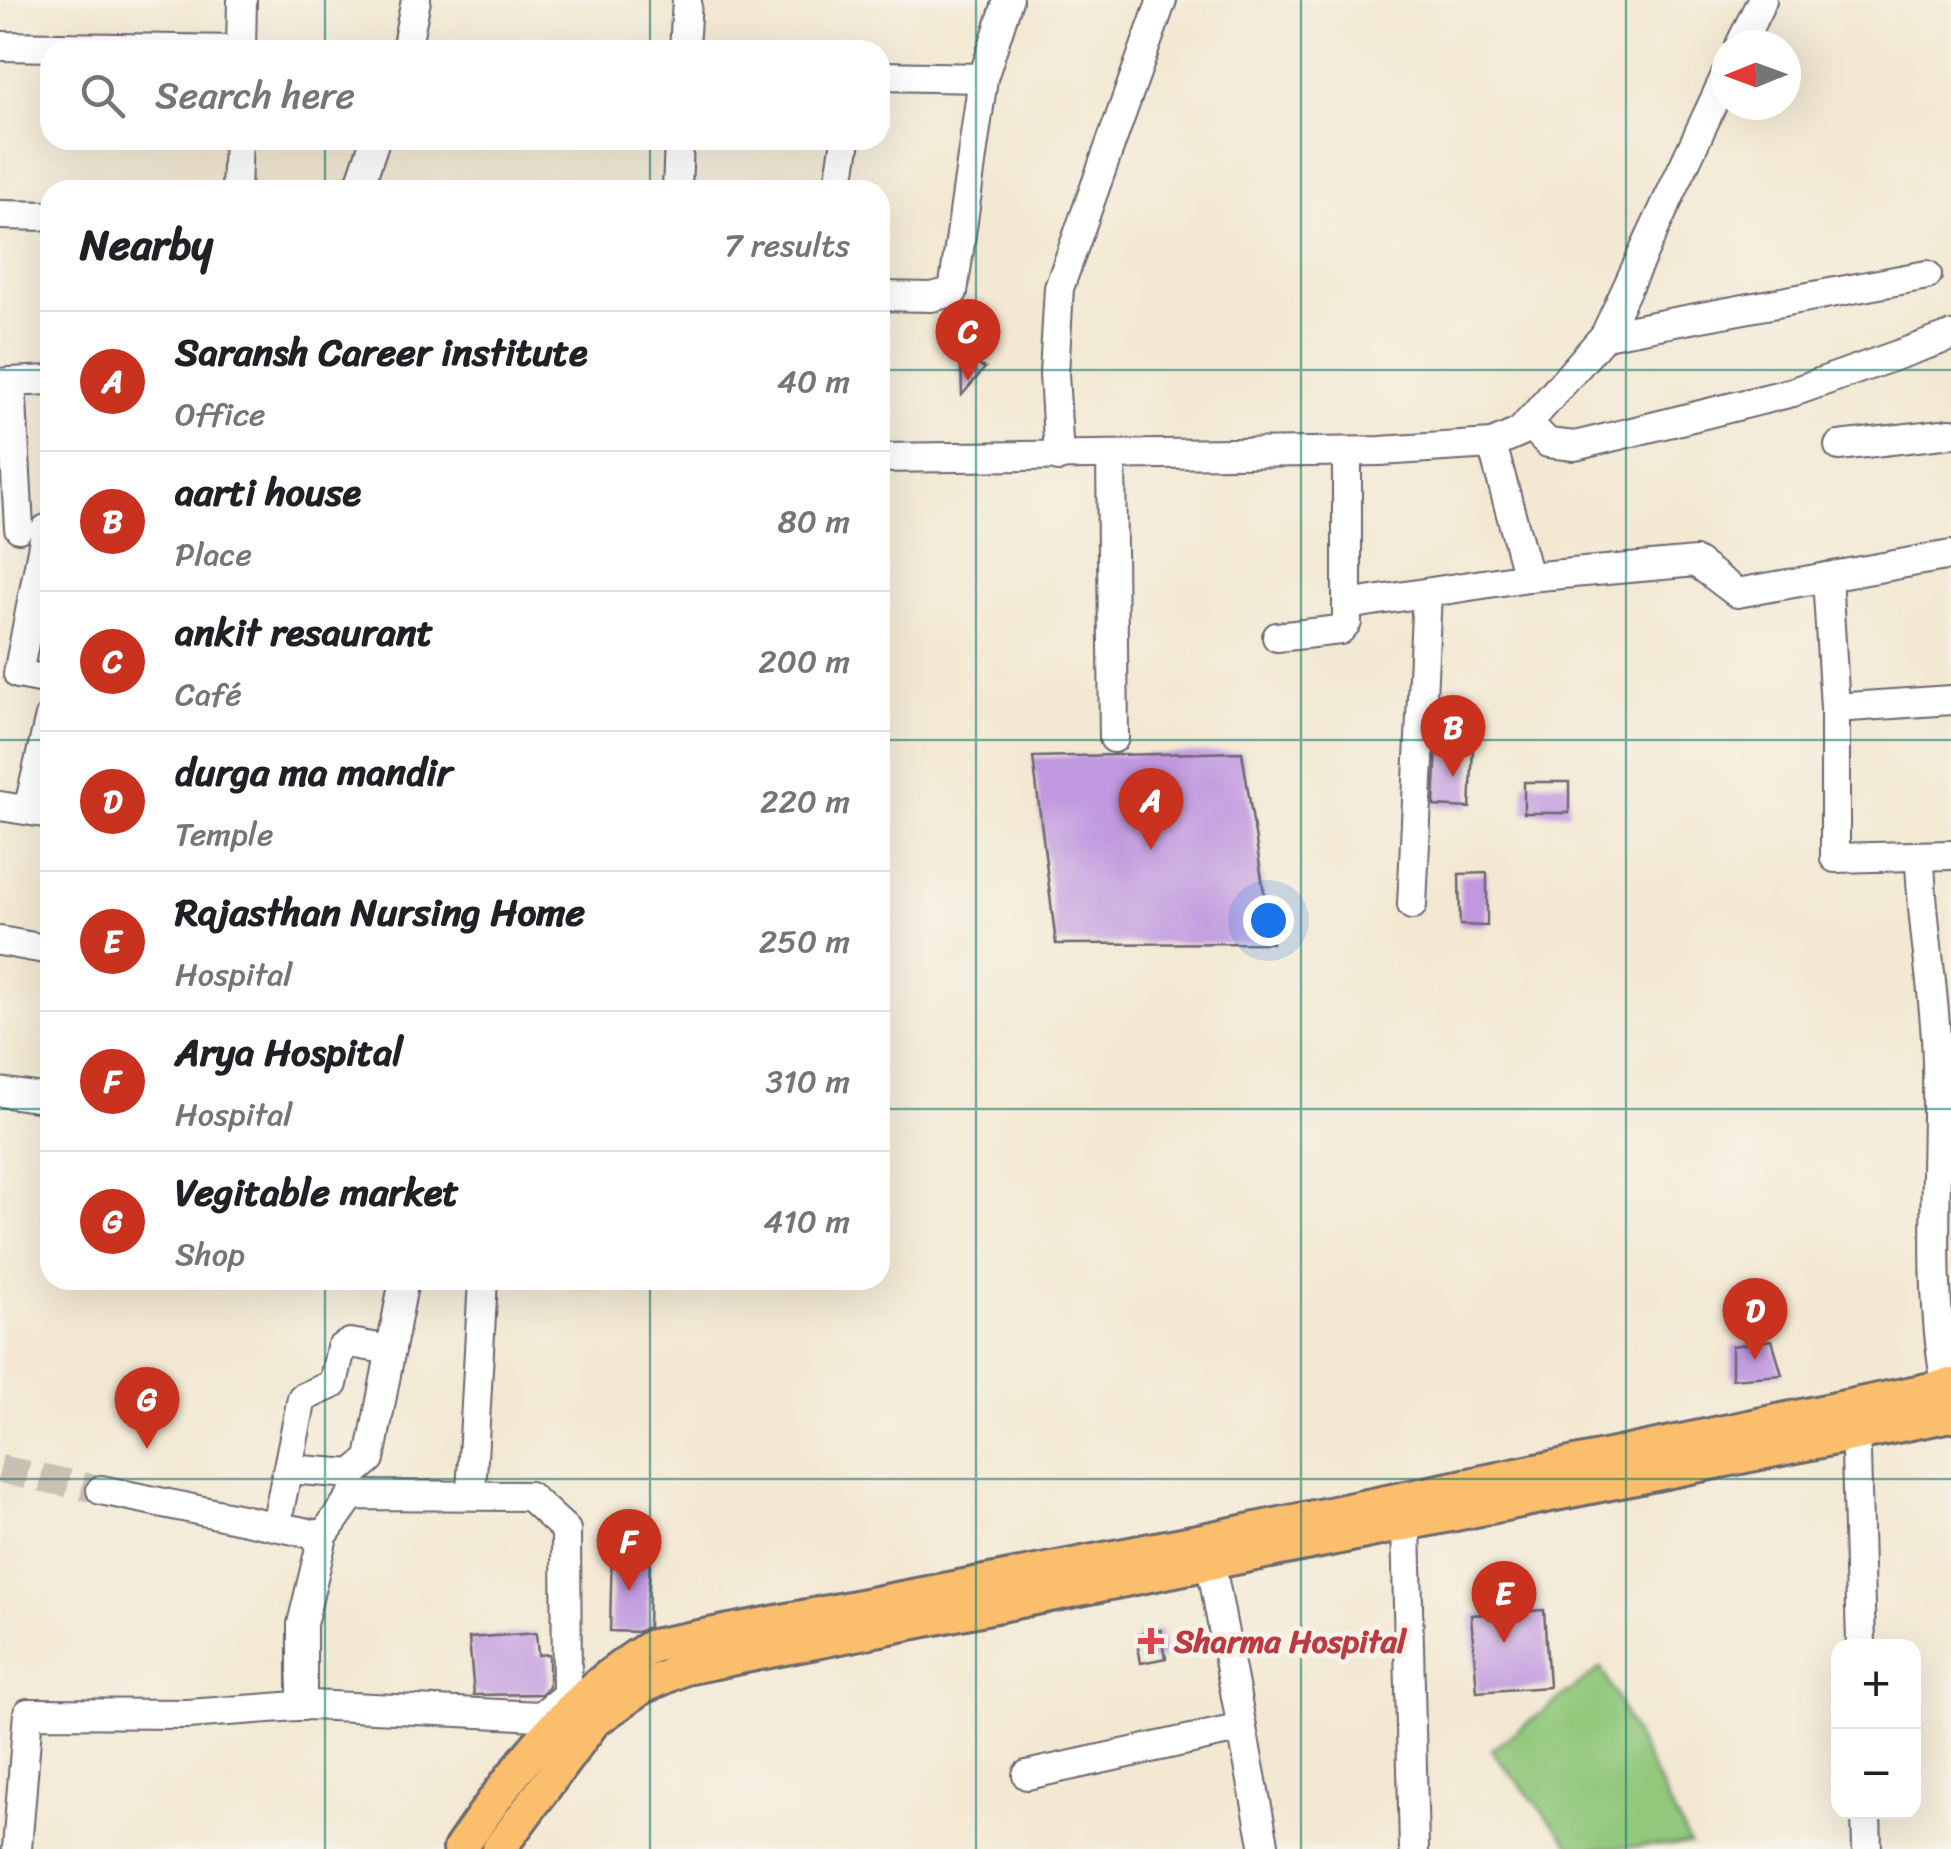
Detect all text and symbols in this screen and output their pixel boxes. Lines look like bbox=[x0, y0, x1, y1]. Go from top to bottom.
north arrow bbox=[1711, 30, 1801, 120]
search box bbox=[40, 40, 890, 150]
text: Search here bbox=[155, 62, 355, 129]
icon: search bbox=[75, 68, 130, 123]
text: Nearby bbox=[80, 208, 213, 282]
text: 7 results bbox=[724, 217, 850, 274]
pin: C bbox=[936, 298, 1000, 381]
text: Saransh Career institute bbox=[175, 319, 588, 386]
text: A bbox=[102, 353, 123, 410]
text: 40 m bbox=[777, 353, 850, 410]
text: Office bbox=[175, 386, 265, 443]
text: aarti house bbox=[175, 459, 361, 526]
text: B bbox=[102, 493, 123, 550]
text: 80 m bbox=[778, 493, 850, 550]
text: Place bbox=[175, 526, 252, 583]
text: ankit resaurant bbox=[175, 599, 433, 666]
text: C bbox=[103, 633, 122, 690]
text: 200 m bbox=[758, 633, 850, 690]
text: Café bbox=[175, 666, 242, 723]
pin: B bbox=[1420, 694, 1486, 777]
text: durga ma mandir bbox=[175, 739, 452, 806]
pin: A bbox=[1118, 768, 1184, 850]
text: D bbox=[103, 773, 122, 830]
text: 220 m bbox=[760, 773, 850, 830]
text: Temple bbox=[175, 806, 273, 863]
text: Rajasthan Nursing Home bbox=[175, 879, 585, 946]
your location bbox=[1243, 895, 1294, 946]
text: E bbox=[104, 913, 121, 970]
text: 250 m bbox=[759, 913, 850, 970]
text: Hospital bbox=[175, 946, 292, 1003]
text: Arya Hospital bbox=[175, 1019, 403, 1086]
text: F bbox=[104, 1053, 121, 1110]
text: 310 m bbox=[766, 1053, 850, 1110]
text: Hospital bbox=[175, 1086, 292, 1143]
text: Vegitable market bbox=[175, 1159, 459, 1226]
text: G bbox=[103, 1193, 122, 1250]
text: 410 m bbox=[763, 1193, 850, 1250]
text: Shop bbox=[175, 1226, 245, 1283]
pin: D bbox=[1722, 1278, 1788, 1360]
pin: G bbox=[114, 1366, 180, 1449]
pin: F bbox=[596, 1508, 662, 1591]
pin: E bbox=[1472, 1560, 1536, 1643]
place label: Sharma Hospital bbox=[1173, 1613, 1408, 1670]
marker: Sharma Hospital bbox=[1138, 1628, 1164, 1654]
map controls bbox=[1831, 1639, 1921, 1819]
button: + bbox=[1831, 1639, 1921, 1729]
button: − bbox=[1831, 1729, 1921, 1819]

